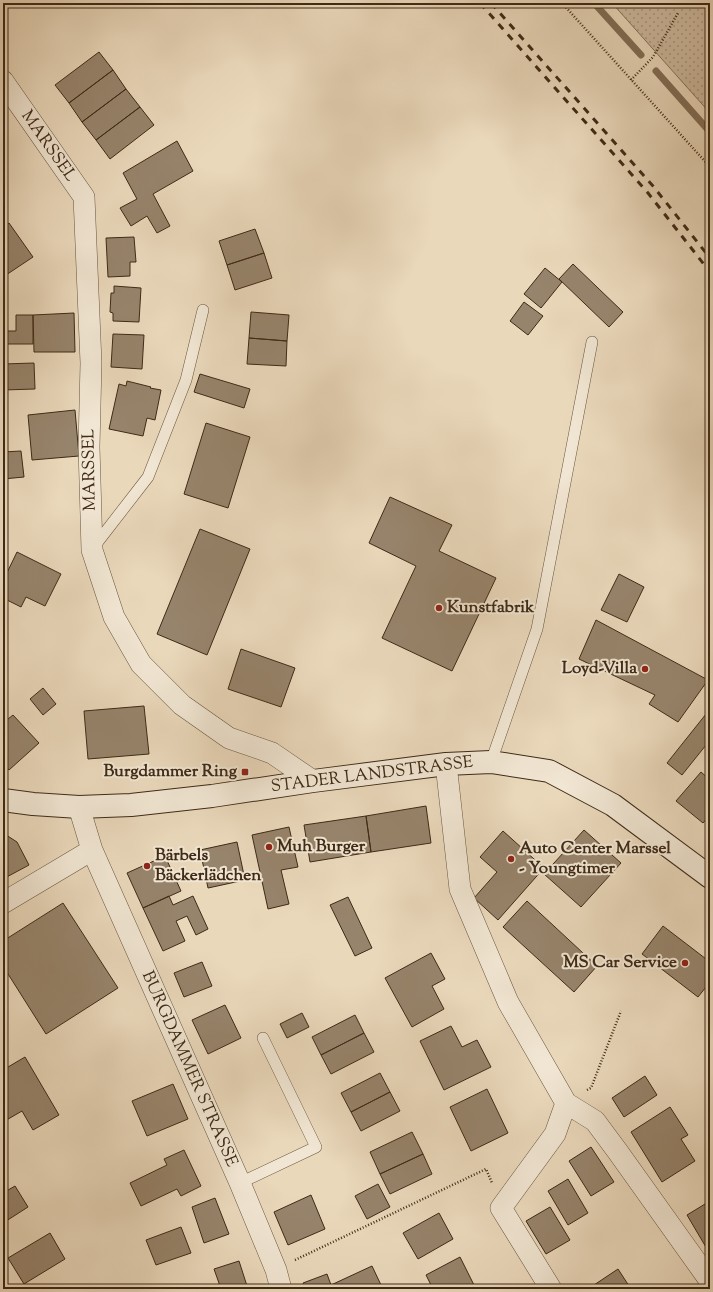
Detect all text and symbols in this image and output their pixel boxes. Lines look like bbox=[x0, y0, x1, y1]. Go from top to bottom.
street label: MARSSEL bbox=[15, 105, 81, 187]
street label: MARSSEL bbox=[77, 429, 103, 511]
place label: Kunstfabrik bbox=[447, 596, 535, 620]
marker: Kunstfabrik bbox=[434, 603, 444, 613]
place label: Loyd-Villa bbox=[562, 657, 637, 681]
marker: Loyd-Villa bbox=[640, 664, 650, 674]
street label: STADER LANDSTRASSE bbox=[270, 751, 474, 799]
place label: Burgdammer Ring bbox=[103, 760, 238, 784]
marker: Burgdammer Ring bbox=[240, 767, 250, 777]
place label: Muh Burger bbox=[277, 835, 366, 859]
place label: Auto Center Marssel - Youngtimer bbox=[519, 837, 671, 881]
marker: Muh Burger bbox=[264, 842, 274, 852]
place label: Bärbels Bäckerlädchen bbox=[155, 844, 262, 888]
marker: Auto Center Marssel - Youngtimer bbox=[506, 854, 516, 864]
marker: Bärbels Bäckerlädchen bbox=[142, 861, 152, 871]
place label: MS Car Service bbox=[563, 951, 677, 975]
marker: MS Car Service bbox=[680, 958, 690, 968]
street label: BURGDAMMER STRASSE bbox=[135, 967, 243, 1171]

